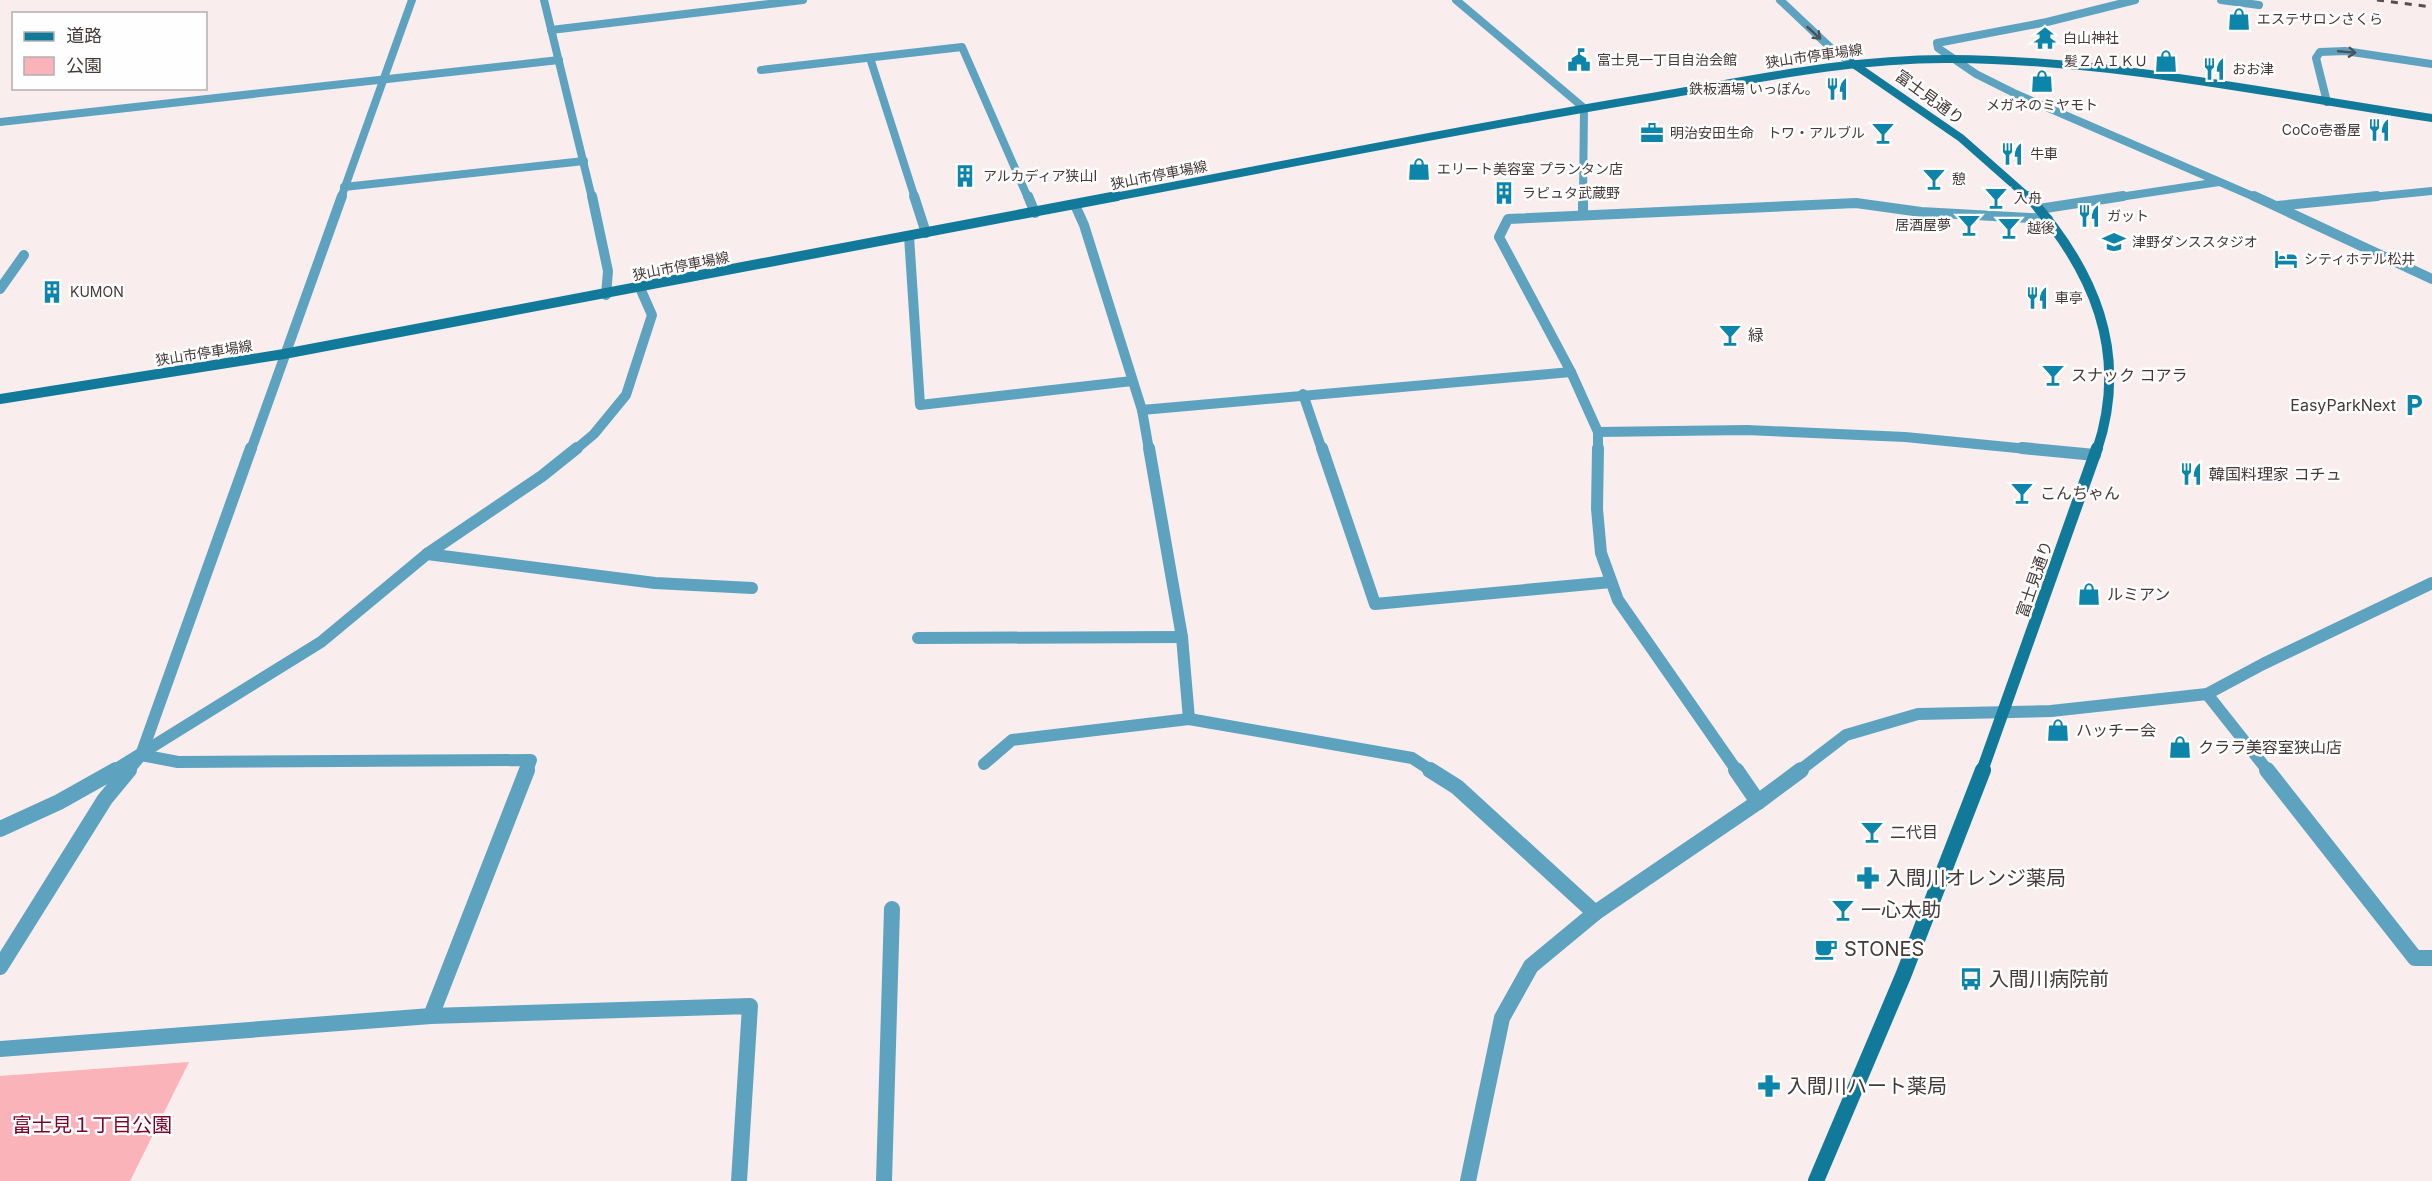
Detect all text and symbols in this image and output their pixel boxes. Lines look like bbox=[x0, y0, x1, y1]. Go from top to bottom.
shop icon: エステサロンさくら bbox=[2226, 6, 2252, 32]
place label: エステサロンさくら bbox=[2257, 10, 2383, 27]
legend bbox=[12, 12, 207, 90]
text: 道路 bbox=[66, 25, 102, 46]
temple icon: 白山神社 bbox=[2032, 25, 2058, 51]
one-way arrow bbox=[1806, 26, 1821, 40]
place label: 白山神社 bbox=[2063, 29, 2119, 46]
street label: 狭山市停車場線 bbox=[1764, 40, 1864, 71]
public building icon: 富士見一丁目自治会館 bbox=[1566, 47, 1592, 73]
one-way arrow bbox=[2336, 47, 2356, 58]
shop icon: 髪ＺＡＩＫＵ bbox=[2153, 48, 2179, 74]
place label: 富士見一丁目自治会館 bbox=[1597, 51, 1737, 68]
place label: 髪ＺＡＩＫＵ bbox=[2064, 52, 2148, 69]
text: 公園 bbox=[66, 55, 102, 76]
restaurant icon: おお津 bbox=[2201, 56, 2227, 82]
place label: おお津 bbox=[2232, 60, 2274, 77]
street label: 富士見通り bbox=[1892, 65, 1968, 129]
shop icon: メガネのミヤモト bbox=[2029, 68, 2055, 94]
restaurant icon: 鉄板酒場 いっぽん。 bbox=[1824, 76, 1850, 102]
place label: 鉄板酒場 いっぽん。 bbox=[1689, 80, 1819, 97]
place label: メガネのミヤモト bbox=[1986, 96, 2098, 113]
restaurant icon: CoCo壱番屋 bbox=[2366, 117, 2392, 143]
office icon: 明治安田生命 bbox=[1639, 120, 1665, 146]
bar icon: トワ・アルブル bbox=[1870, 120, 1896, 146]
place label: CoCo壱番屋 bbox=[2282, 121, 2361, 138]
place label: 明治安田生命 bbox=[1670, 124, 1754, 141]
place label: トワ・アルブル bbox=[1767, 124, 1865, 141]
restaurant icon: 牛車 bbox=[1999, 141, 2025, 167]
place label: 牛車 bbox=[2030, 145, 2058, 162]
shop icon: エリート美容室 プランタン店 bbox=[1406, 156, 1432, 182]
street label: 狭山市停車場線 bbox=[1109, 157, 1209, 192]
place label: エリート美容室 プランタン店 bbox=[1437, 160, 1623, 177]
building icon: アルカディア狭山Ⅰ bbox=[952, 163, 978, 189]
bar icon: 憩 bbox=[1921, 166, 1947, 192]
place label: アルカディア狭山Ⅰ bbox=[983, 167, 1097, 184]
place label: 憩 bbox=[1952, 170, 1966, 187]
building icon: ラピュタ武蔵野 bbox=[1491, 180, 1517, 206]
place label: ラピュタ武蔵野 bbox=[1522, 184, 1620, 201]
bar icon: 入舟 bbox=[1983, 185, 2009, 211]
place label: 入舟 bbox=[2014, 189, 2042, 206]
restaurant icon: ガット bbox=[2076, 203, 2102, 229]
place label: ガット bbox=[2107, 207, 2149, 224]
bar icon: 居酒屋夢 bbox=[1956, 212, 1982, 238]
bar icon: 越後 bbox=[1996, 215, 2022, 241]
place label: 居酒屋夢 bbox=[1895, 216, 1951, 233]
place label: 越後 bbox=[2027, 219, 2055, 236]
school or university icon: 津野ダンススタジオ bbox=[2101, 229, 2127, 255]
place label: 津野ダンススタジオ bbox=[2132, 233, 2258, 250]
hotel icon: シティホテル松井 bbox=[2273, 246, 2299, 272]
street label: 狭山市停車場線 bbox=[631, 248, 731, 283]
place label: シティホテル松井 bbox=[2304, 250, 2415, 267]
building icon: KUMON bbox=[39, 279, 65, 305]
place label: KUMON bbox=[70, 283, 124, 300]
restaurant icon: 車亭 bbox=[2024, 285, 2050, 311]
place label: 車亭 bbox=[2055, 289, 2083, 306]
bar icon: 緑 bbox=[1717, 322, 1743, 348]
place label: 緑 bbox=[1748, 325, 1764, 345]
street label: 狭山市停車場線 bbox=[154, 336, 254, 369]
bar icon: スナック コアラ bbox=[2040, 362, 2066, 388]
place label: スナック コアラ bbox=[2071, 365, 2188, 385]
parking icon: EasyParkNext bbox=[2401, 392, 2427, 418]
place label: EasyParkNext bbox=[2290, 395, 2396, 415]
restaurant icon: 韓国料理家 コチュ bbox=[2178, 461, 2204, 487]
place label: 韓国料理家 コチュ bbox=[2209, 464, 2342, 484]
bar icon: こんちゃん bbox=[2009, 480, 2035, 506]
place label: こんちゃん bbox=[2040, 483, 2120, 503]
street label: 富士見通り bbox=[2012, 538, 2056, 620]
shop icon: ルミアン bbox=[2076, 581, 2102, 607]
place label: ルミアン bbox=[2107, 584, 2170, 604]
shop icon: ハッチー会 bbox=[2045, 717, 2071, 743]
place label: ハッチー会 bbox=[2076, 720, 2156, 740]
shop icon: クララ美容室狭山店 bbox=[2167, 734, 2193, 760]
place label: クララ美容室狭山店 bbox=[2198, 737, 2342, 757]
bar icon: 二代目 bbox=[1859, 819, 1885, 845]
place label: 二代目 bbox=[1890, 822, 1938, 842]
pharmacy icon: 入間川オレンジ薬局 bbox=[1855, 865, 1881, 891]
place label: 入間川オレンジ薬局 bbox=[1886, 866, 2066, 890]
bar icon: 一心太助 bbox=[1830, 897, 1856, 923]
place label: 一心太助 bbox=[1861, 898, 1941, 922]
cafe icon: STONES bbox=[1813, 936, 1839, 962]
place label: STONES bbox=[1844, 937, 1924, 961]
bus stop icon: 入間川病院前 bbox=[1958, 966, 1984, 992]
place label: 入間川病院前 bbox=[1989, 967, 2109, 991]
pharmacy icon: 入間川ハート薬局 bbox=[1756, 1073, 1782, 1099]
place label: 入間川ハート薬局 bbox=[1787, 1074, 1947, 1098]
park label: 富士見１丁目公園 bbox=[12, 1113, 172, 1137]

